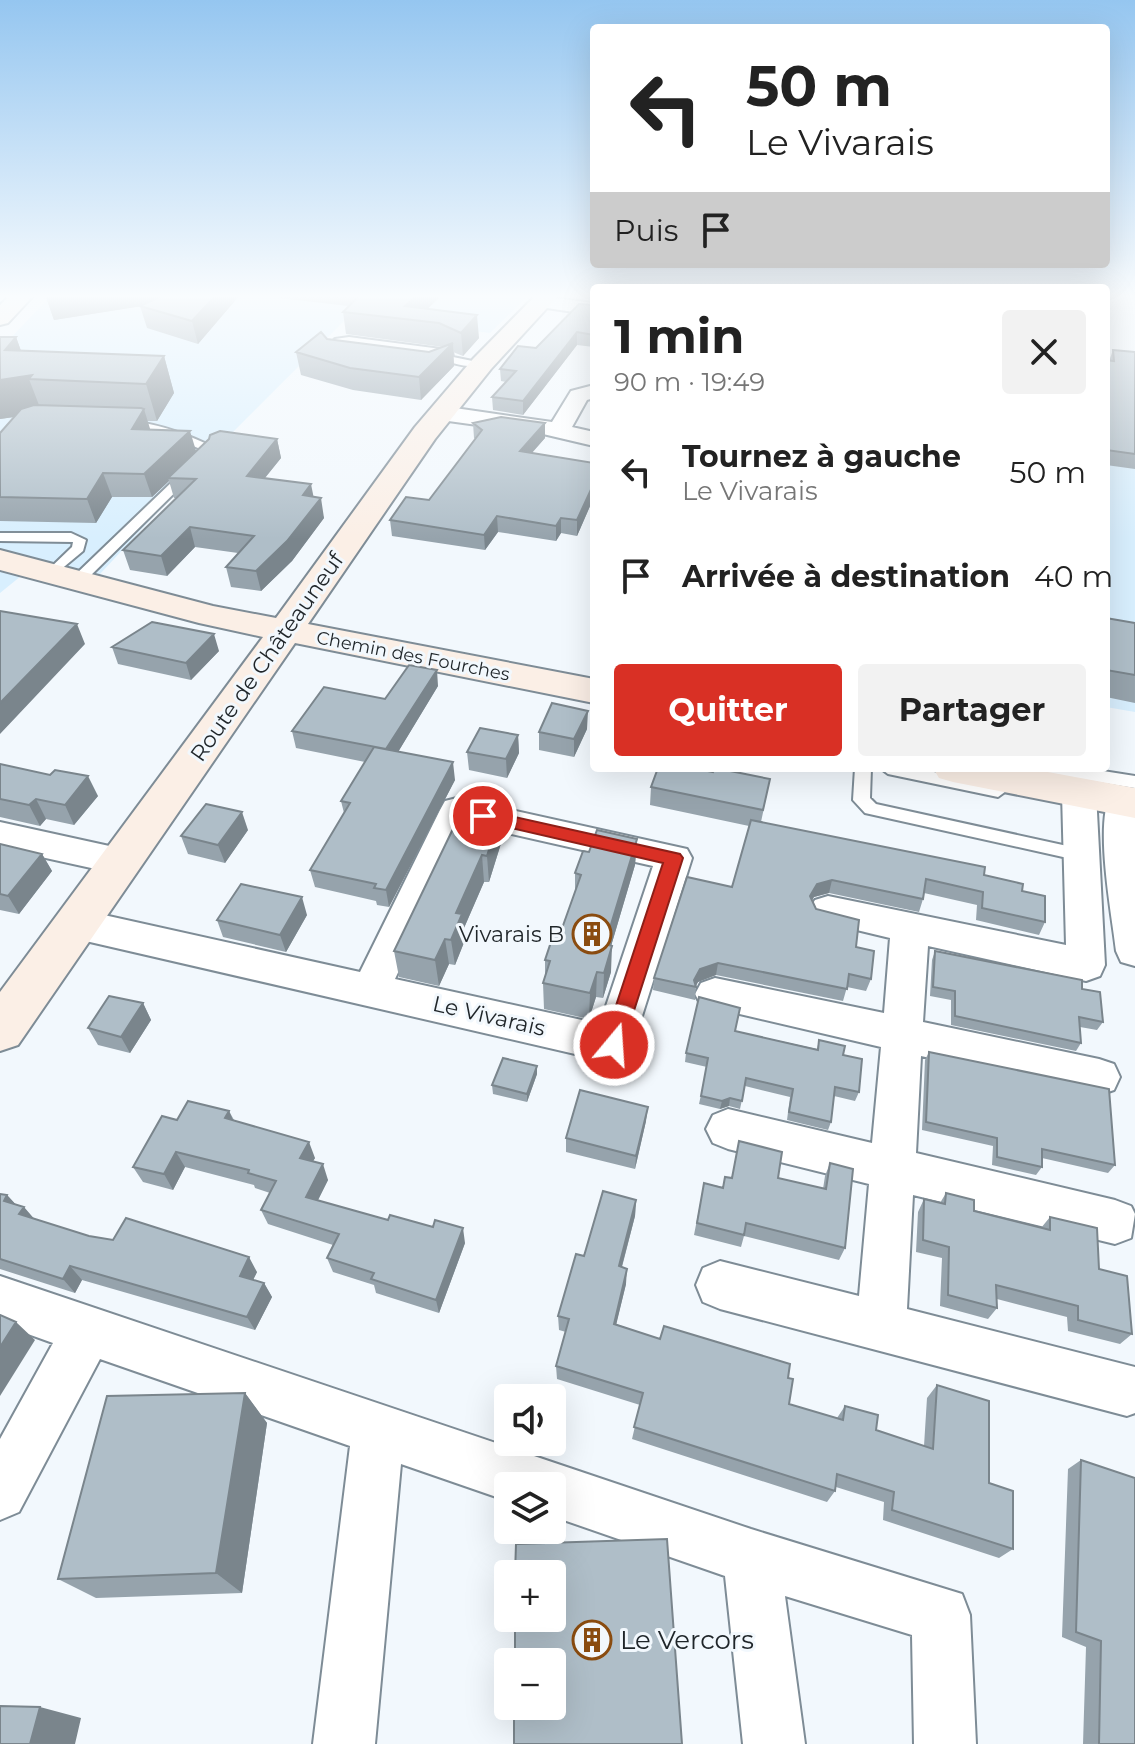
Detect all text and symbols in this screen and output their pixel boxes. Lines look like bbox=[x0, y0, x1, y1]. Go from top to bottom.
text: 50 m bbox=[746, 52, 892, 120]
icon: left bbox=[614, 56, 718, 160]
text: Le Vivarais bbox=[746, 120, 934, 164]
icon: arrive bbox=[694, 208, 738, 252]
text: Puis bbox=[614, 212, 678, 249]
text: 1 min bbox=[614, 307, 744, 365]
button: close bbox=[1002, 310, 1086, 394]
text: 90 m · 19:49 bbox=[614, 366, 765, 398]
text: Tournez à gauche bbox=[682, 438, 961, 475]
icon: left bbox=[614, 450, 658, 494]
text: 50 m bbox=[1009, 454, 1086, 491]
text: Le Vivarais bbox=[682, 475, 818, 507]
street label: Route de Châteauneuf bbox=[184, 546, 350, 767]
icon: arrive bbox=[614, 554, 658, 598]
text: Arrivée à destination bbox=[682, 558, 1010, 595]
text: 40 m bbox=[1034, 558, 1113, 595]
street label: Chemin des Fourches bbox=[314, 626, 512, 686]
button: Quitter bbox=[614, 664, 842, 756]
button: Partager bbox=[858, 664, 1086, 756]
pin bbox=[449, 782, 517, 850]
icon: arrive bbox=[461, 794, 505, 838]
building icon: Vivarais B bbox=[571, 913, 613, 955]
place label: Vivarais B bbox=[459, 921, 564, 948]
street label: Le Vivarais bbox=[430, 990, 548, 1042]
position arrow bbox=[572, 1003, 656, 1087]
map controls bbox=[494, 1384, 566, 1720]
button: sound bbox=[494, 1384, 566, 1456]
button: layers bbox=[494, 1472, 566, 1544]
button: + bbox=[494, 1560, 566, 1632]
building icon: Le Vercors bbox=[571, 1619, 613, 1661]
place label: Le Vercors bbox=[620, 1624, 754, 1656]
button: − bbox=[494, 1648, 566, 1720]

